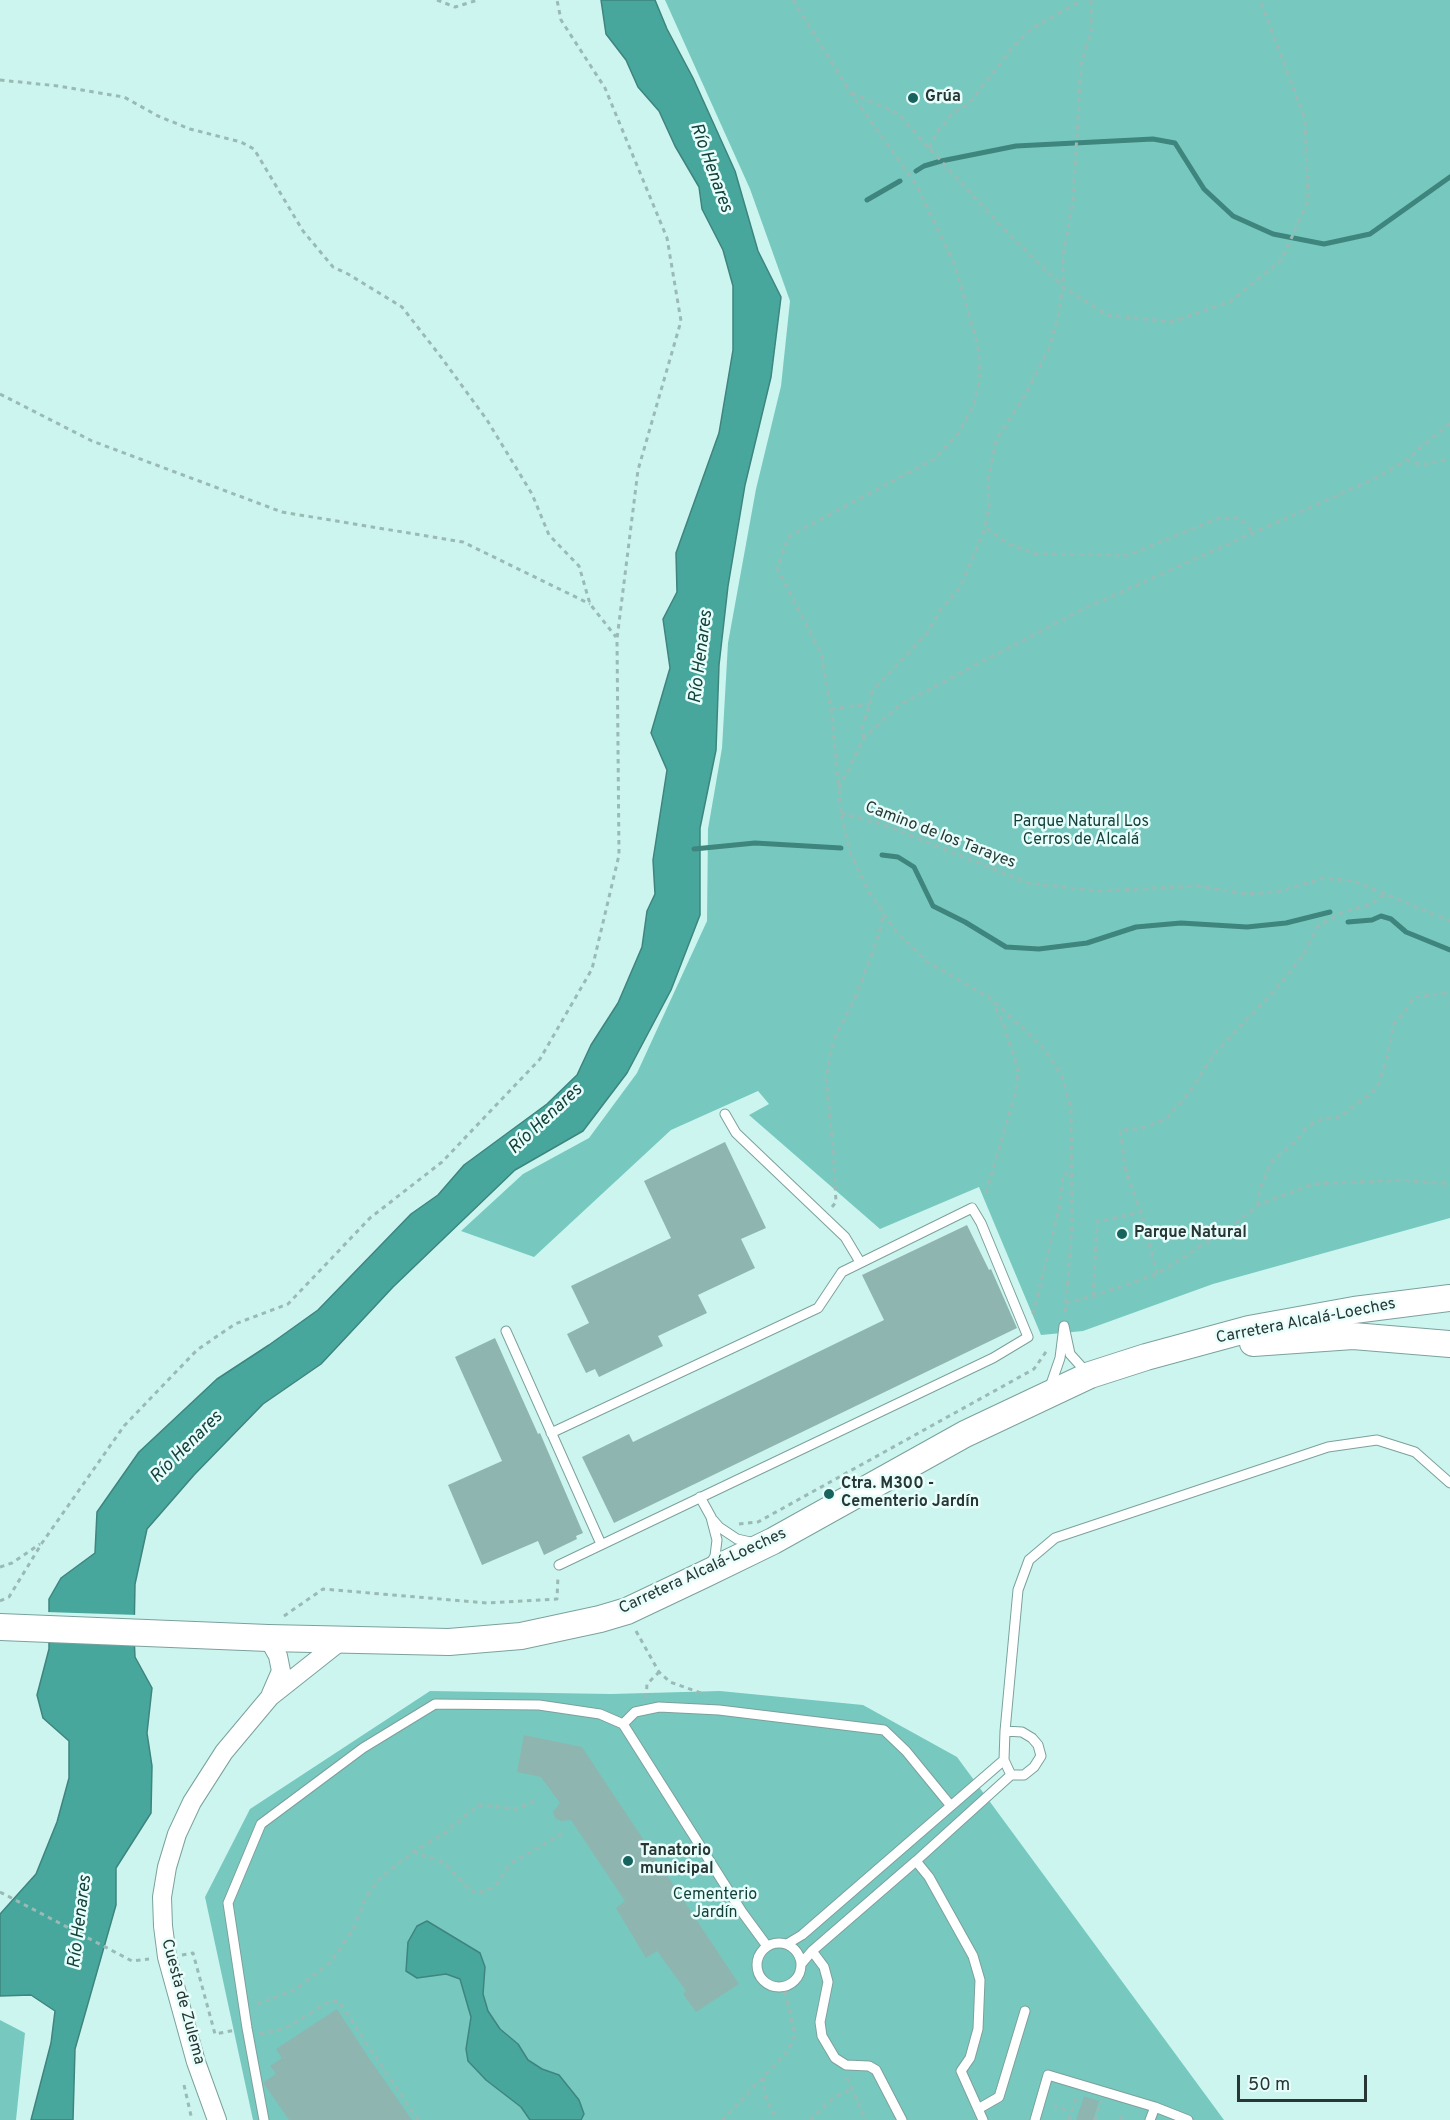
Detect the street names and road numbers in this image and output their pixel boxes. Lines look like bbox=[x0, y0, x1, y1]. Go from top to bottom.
street label: Camino de los Tarayes bbox=[862, 798, 1018, 874]
street label: Carretera Alcalá-Loeches bbox=[1215, 1295, 1397, 1349]
street label: Carretera Alcalá-Loeches bbox=[616, 1525, 790, 1619]
street label: Cuesta de Zulema bbox=[156, 1937, 208, 2067]

